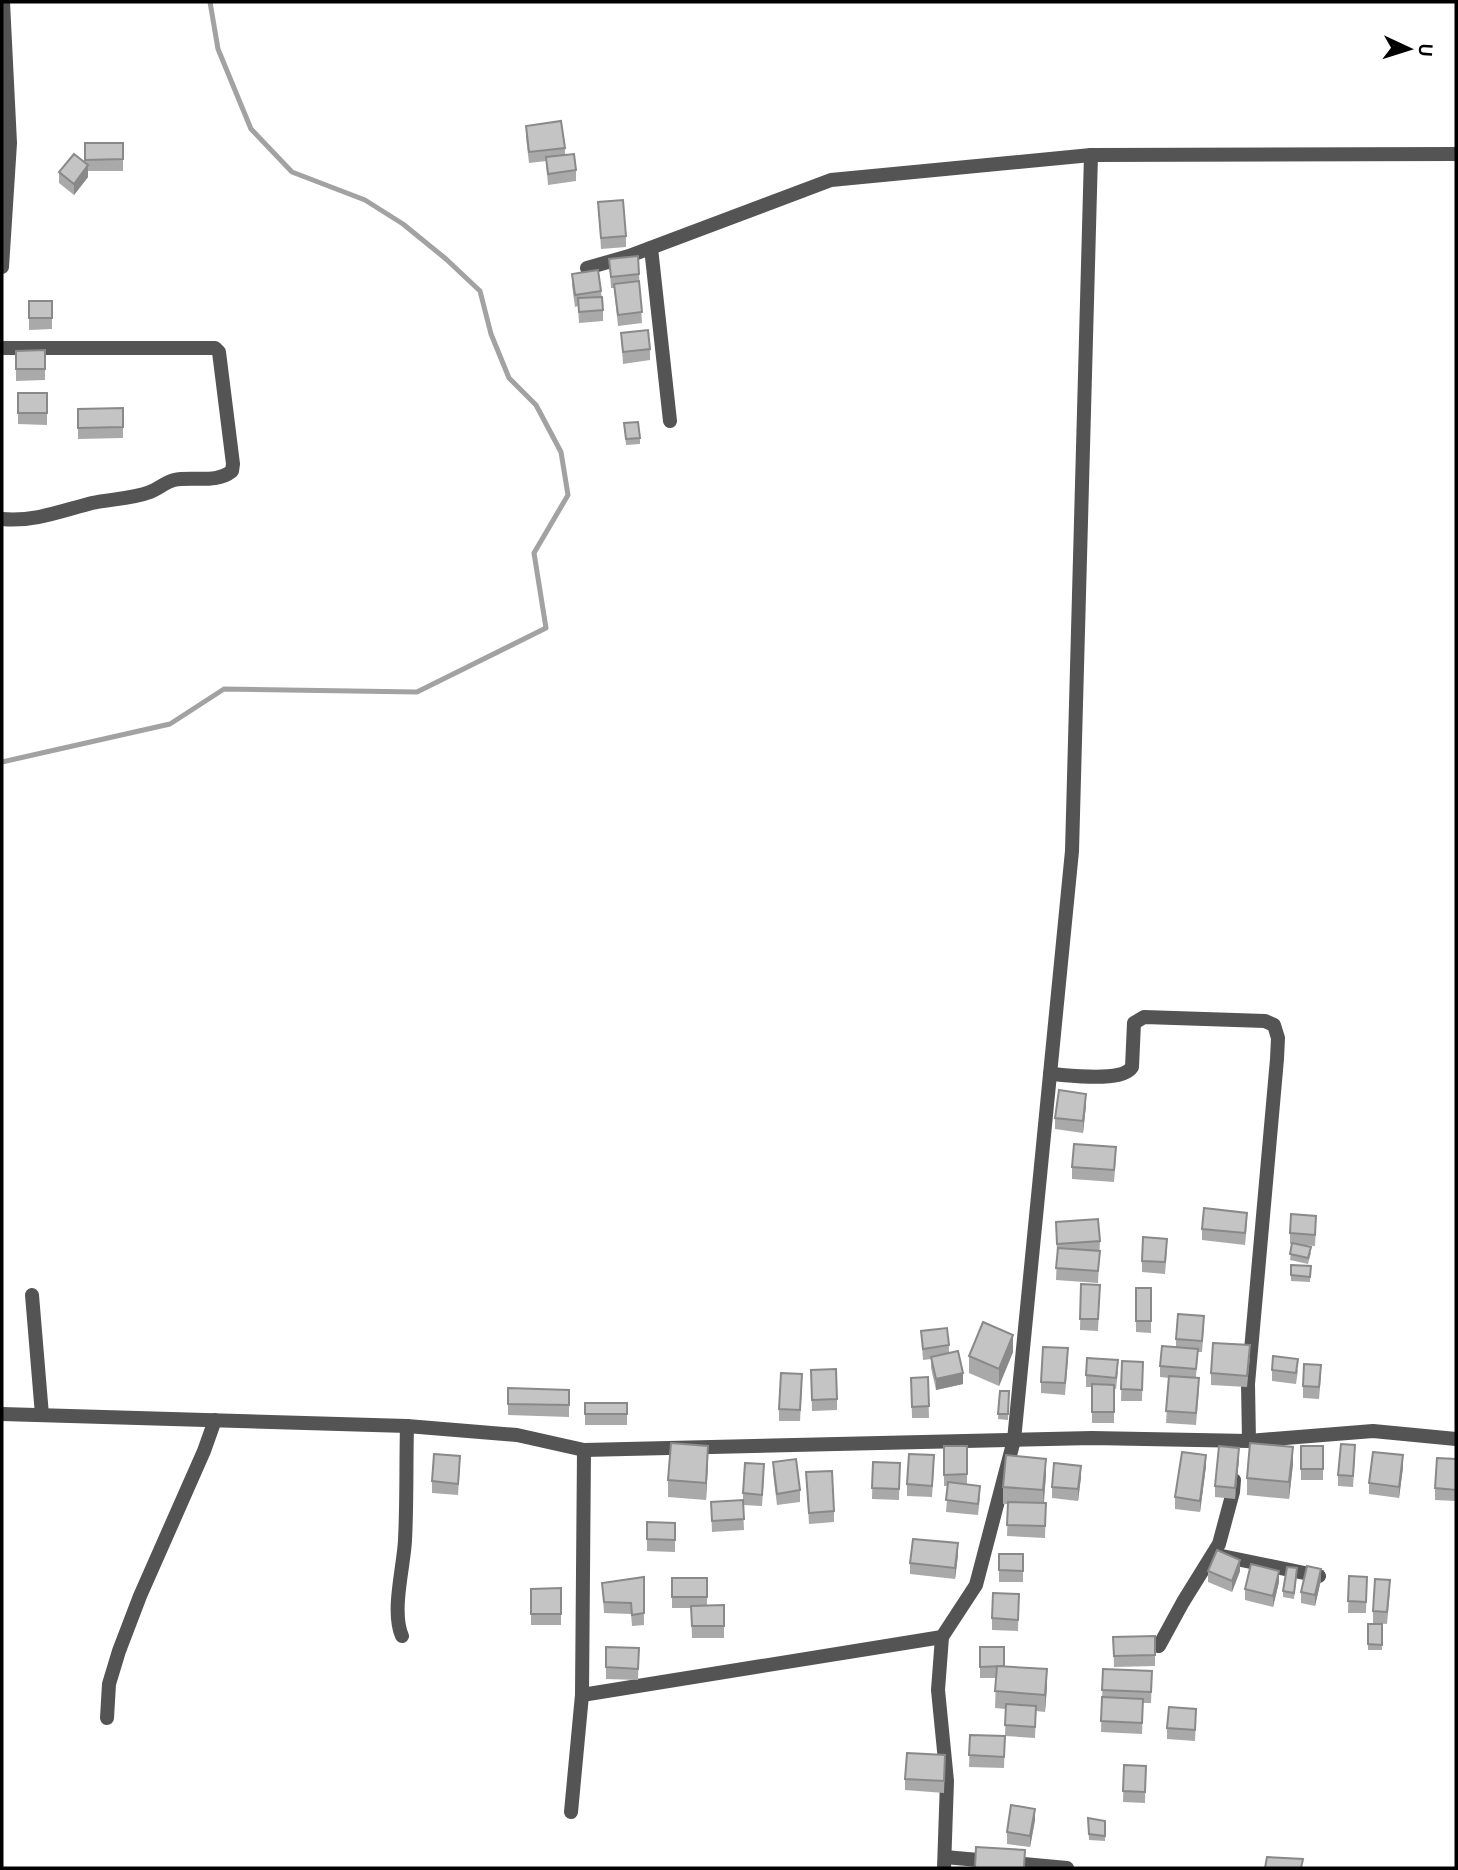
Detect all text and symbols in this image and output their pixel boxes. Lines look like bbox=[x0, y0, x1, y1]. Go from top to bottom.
north arrow bbox=[1374, 14, 1444, 84]
text: U bbox=[1413, 43, 1438, 57]

